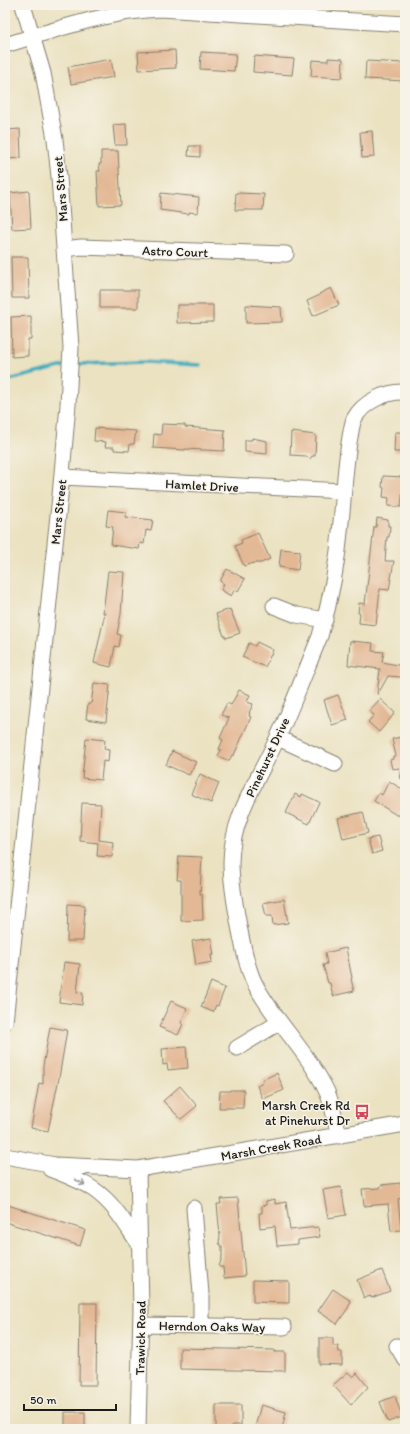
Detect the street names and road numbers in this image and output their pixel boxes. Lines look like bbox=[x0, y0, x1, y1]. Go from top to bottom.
street label: Mars Street bbox=[50, 156, 71, 222]
street label: Astro Court bbox=[142, 243, 208, 260]
street label: Hamlet Drive bbox=[165, 476, 239, 495]
street label: Mars Street bbox=[48, 479, 69, 545]
street label: Pinehurst Drive bbox=[242, 715, 292, 799]
street label: Marsh Creek Road bbox=[220, 1131, 322, 1164]
street label: Trawick Road bbox=[132, 1301, 149, 1375]
street label: Herndon Oaks Way bbox=[159, 1318, 265, 1335]

